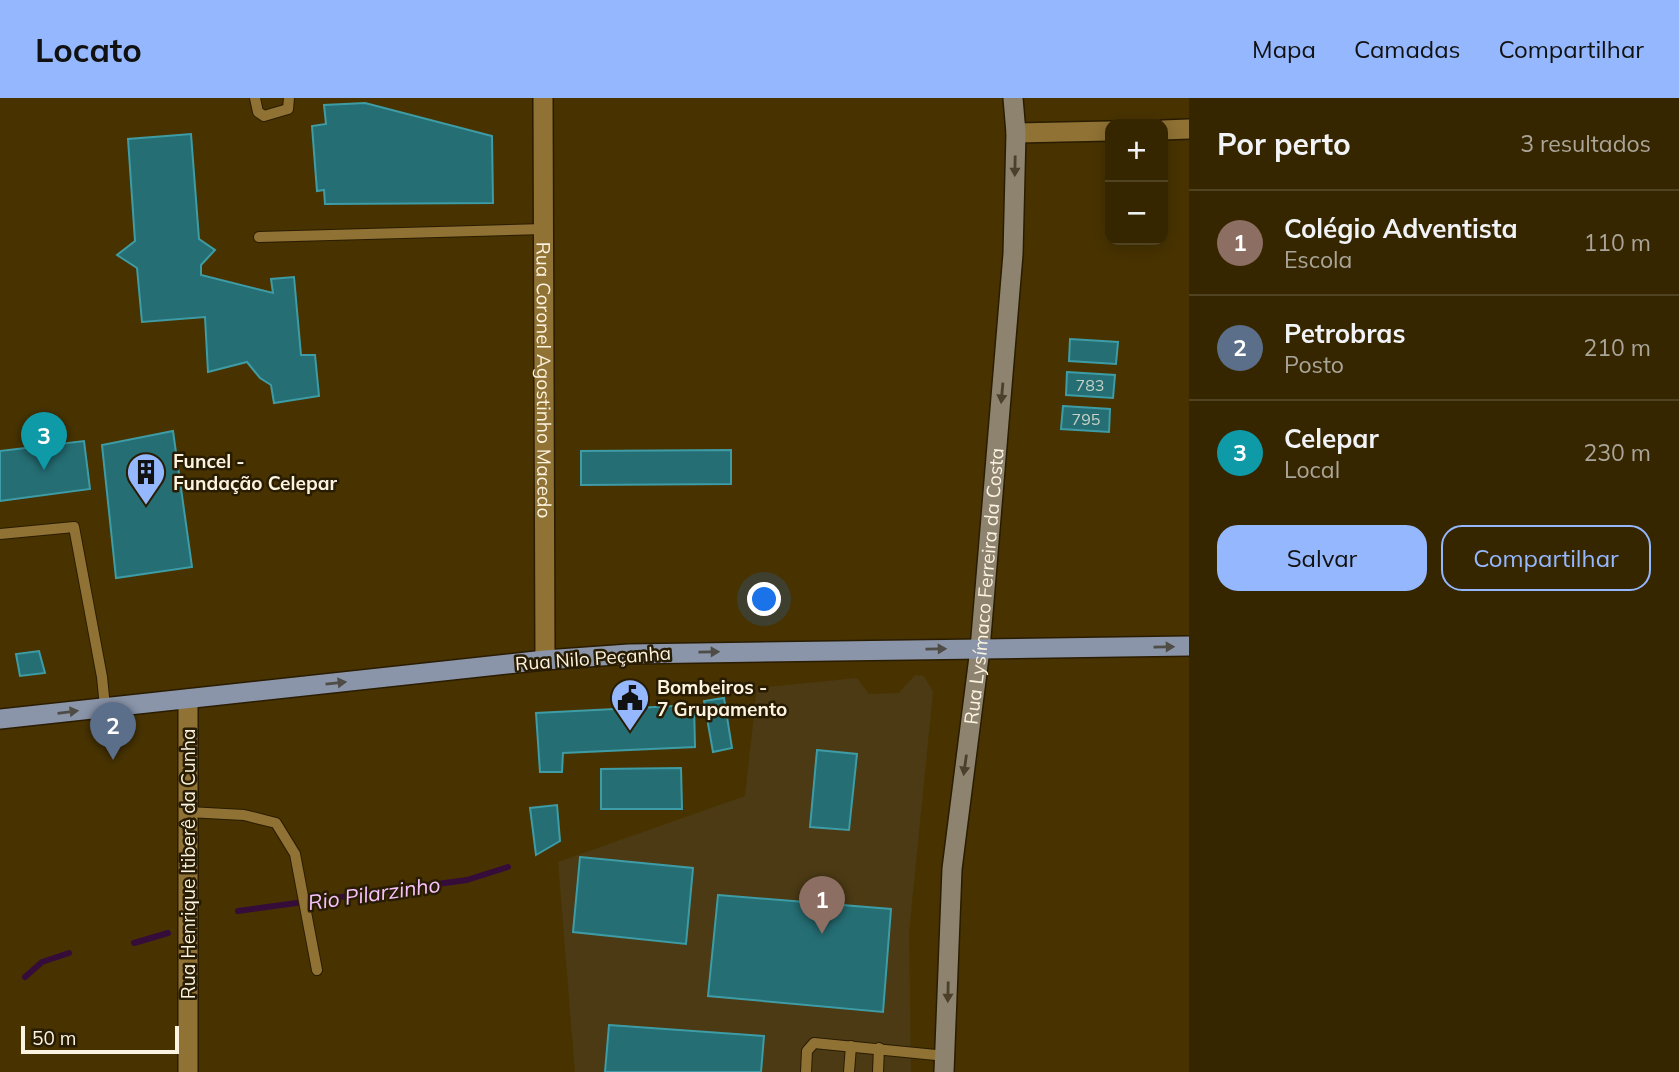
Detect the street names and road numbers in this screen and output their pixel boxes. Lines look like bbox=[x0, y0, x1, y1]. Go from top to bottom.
street label: Rua Coronel Agostinho Macedo bbox=[532, 242, 556, 518]
street label: Rua Lysímaco Ferreira da Costa bbox=[959, 447, 1009, 726]
street label: Rua Nilo Peçanha bbox=[514, 641, 672, 675]
street label: Rua Henrique Itiberê da Cunha bbox=[176, 729, 200, 999]

